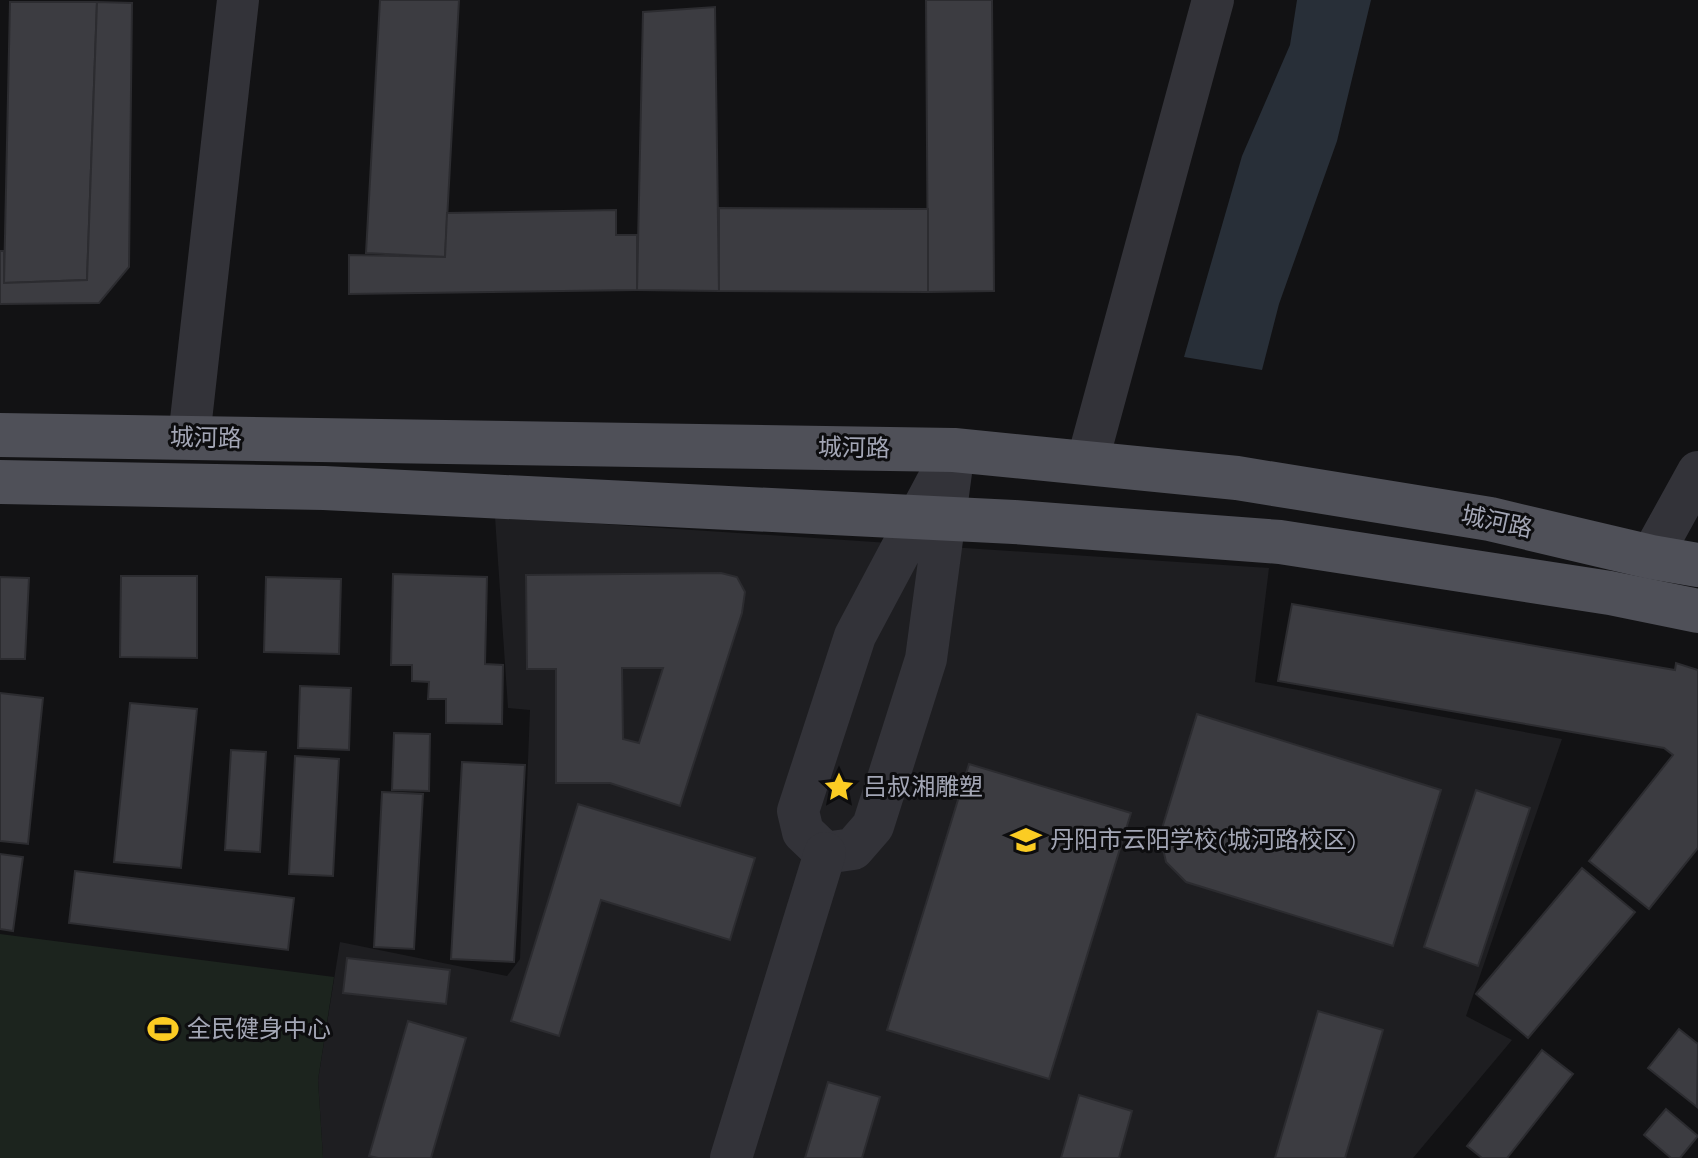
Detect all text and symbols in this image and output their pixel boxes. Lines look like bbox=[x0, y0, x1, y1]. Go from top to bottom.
street label: 城河路 bbox=[170, 421, 242, 453]
street label: 城河路 bbox=[818, 431, 890, 463]
street label: 城河路 bbox=[1459, 499, 1536, 543]
place icon: 吕叔湘雕塑 bbox=[822, 770, 856, 804]
place label: 吕叔湘雕塑 bbox=[863, 771, 983, 801]
school or university icon: 丹阳市云阳学校(城河路校区) bbox=[1009, 823, 1043, 857]
place label: 丹阳市云阳学校(城河路校区) bbox=[1050, 824, 1356, 854]
sports icon: 全民健身中心 bbox=[146, 1012, 180, 1046]
place label: 全民健身中心 bbox=[187, 1013, 331, 1043]

